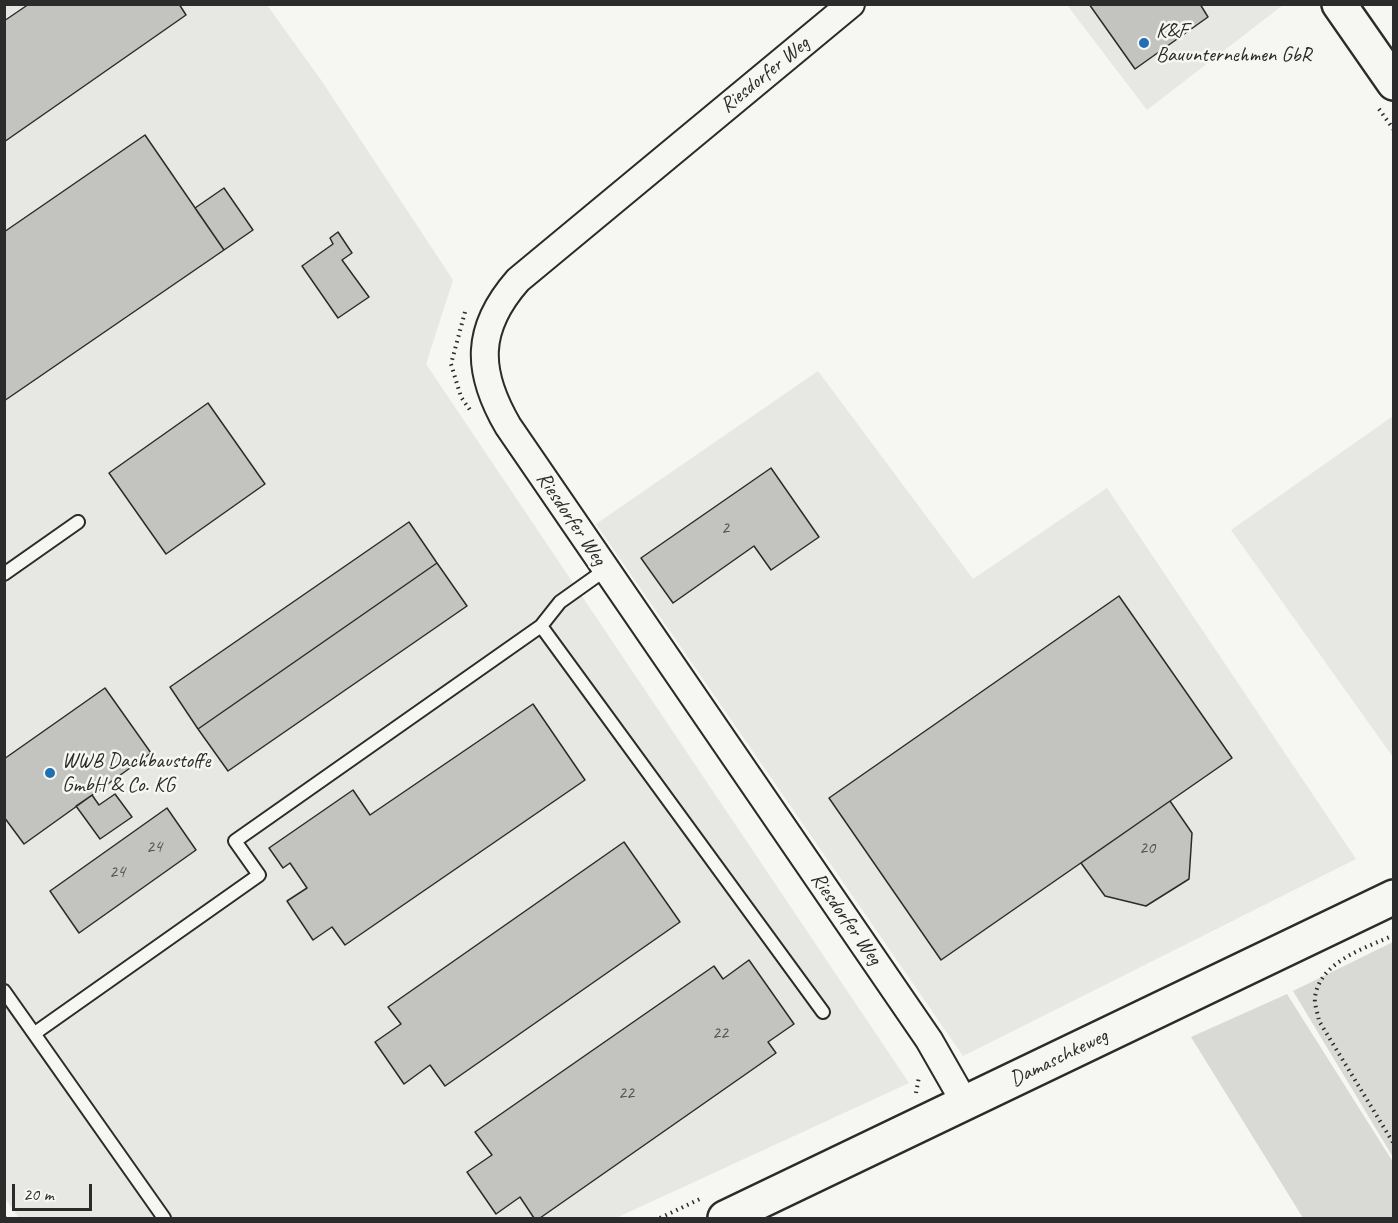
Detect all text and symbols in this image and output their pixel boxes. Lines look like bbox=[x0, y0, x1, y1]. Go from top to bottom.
place label: K&F Bauunternehmen GbR bbox=[1156, 18, 1311, 68]
street label: Riesdorfer Weg bbox=[715, 31, 815, 119]
marker: K&F Bauunternehmen GbR bbox=[1137, 36, 1151, 50]
street label: Riesdorfer Weg bbox=[530, 467, 612, 571]
house number: 2 bbox=[721, 517, 729, 539]
place label: WWB Dachbaustoffe GmbH & Co. KG bbox=[62, 748, 210, 798]
marker: WWB Dachbaustoffe GmbH & Co. KG bbox=[43, 766, 57, 780]
house number: 24 bbox=[146, 836, 162, 858]
house number: 20 bbox=[1139, 837, 1155, 859]
house number: 24 bbox=[109, 861, 125, 883]
street label: Riesdorfer Weg bbox=[805, 868, 887, 970]
house number: 22 bbox=[712, 1022, 728, 1044]
street label: Damaschkeweg bbox=[1006, 1023, 1112, 1093]
house number: 22 bbox=[618, 1082, 634, 1104]
scale bar bbox=[15, 1172, 94, 1210]
text: 20 m bbox=[23, 1183, 54, 1205]

